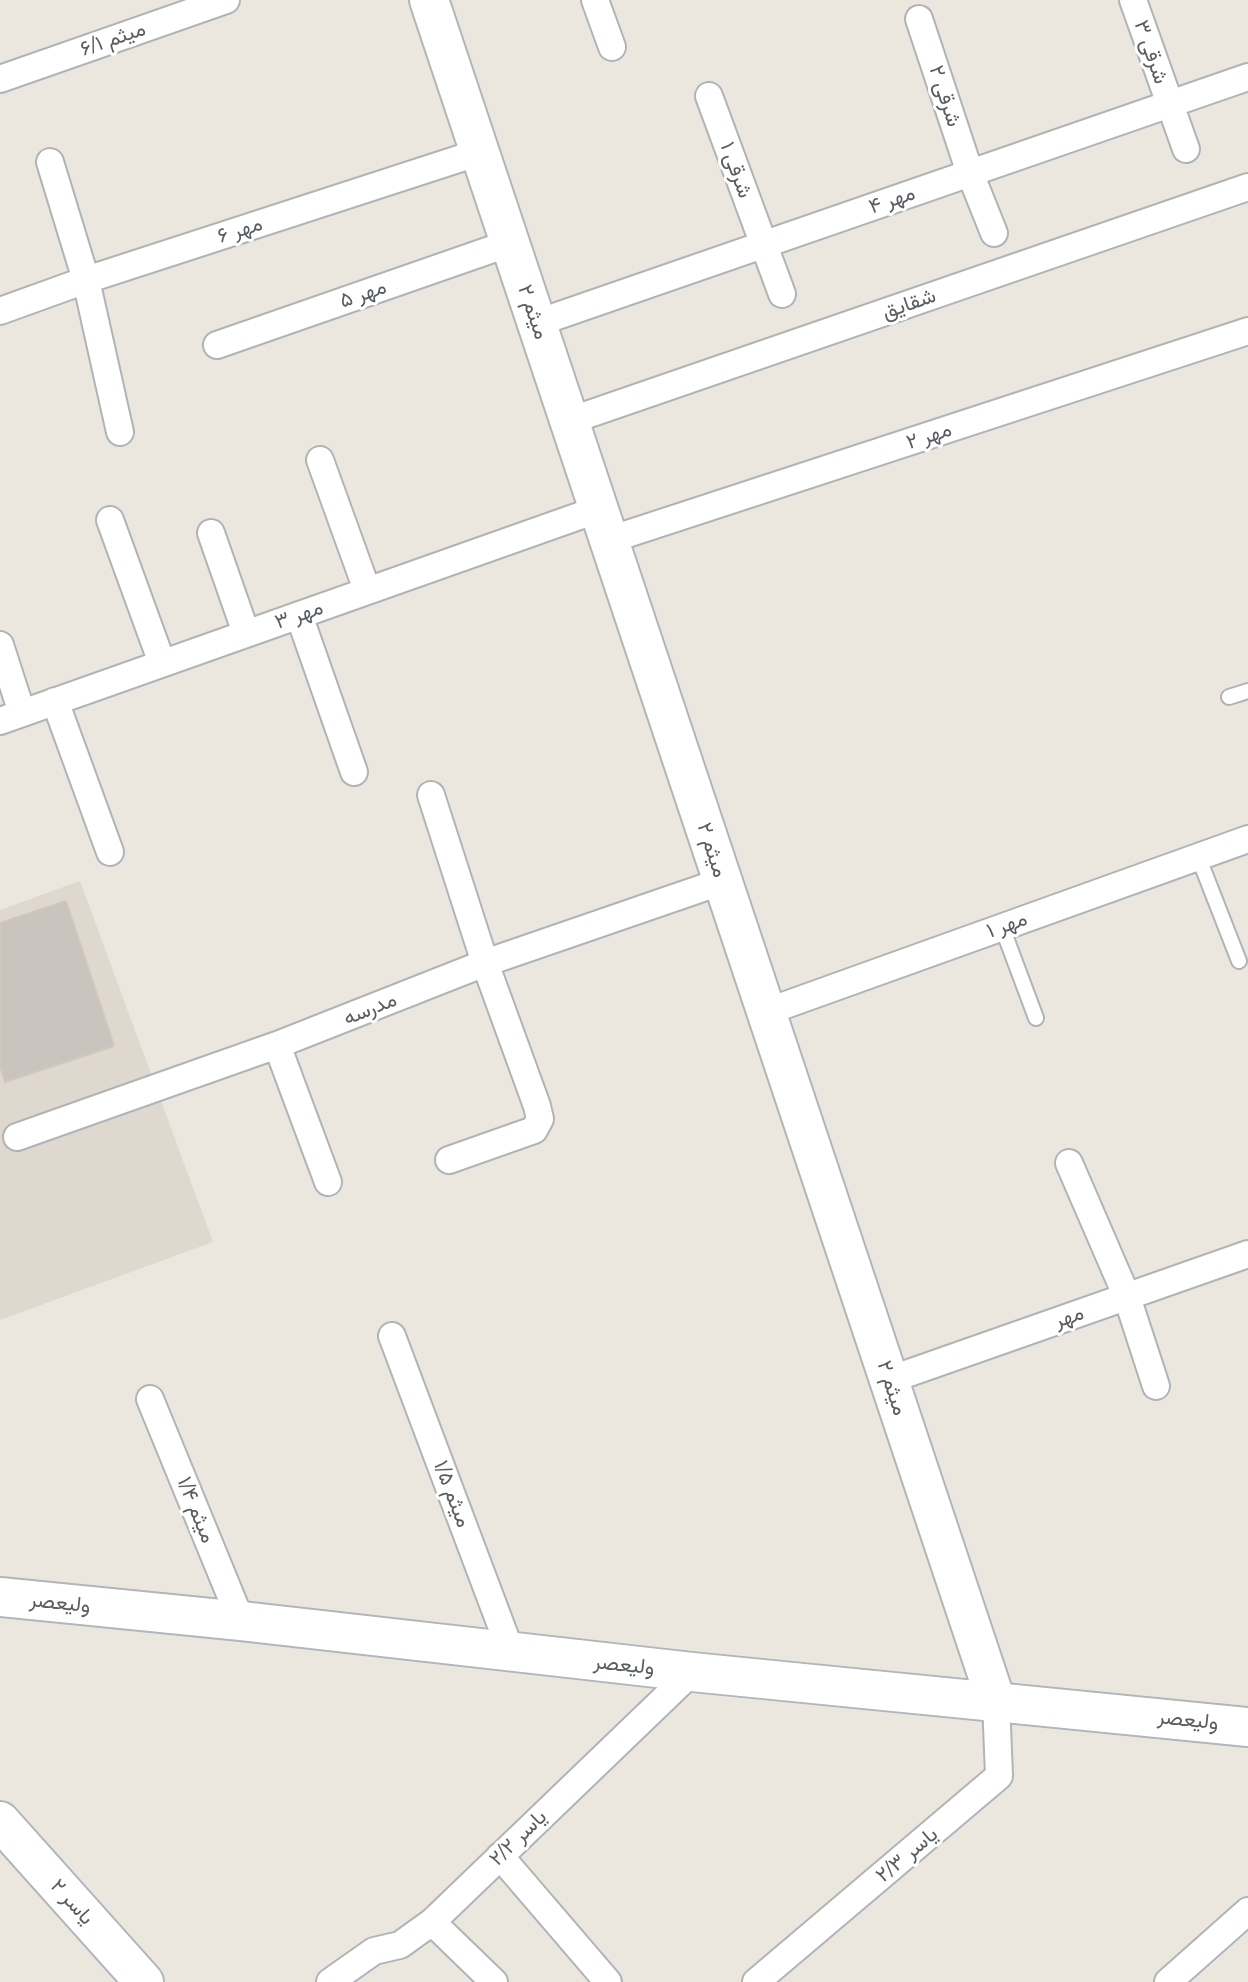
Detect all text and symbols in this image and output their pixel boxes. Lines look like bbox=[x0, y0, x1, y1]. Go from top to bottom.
street label: میثم ۶/۱ bbox=[77, 16, 149, 62]
street label: ۳ شرقی bbox=[1128, 17, 1174, 87]
street label: ۲ شرقی bbox=[923, 62, 967, 130]
street label: ۱ شرقی bbox=[714, 138, 758, 202]
street label: مهر ۴ bbox=[866, 180, 918, 220]
street label: مهر ۶ bbox=[214, 211, 266, 249]
street label: مهر ۵ bbox=[336, 274, 390, 314]
street label: میثم ۲ bbox=[512, 281, 554, 343]
street label: شقایق bbox=[879, 283, 939, 325]
street label: مهر ۲ bbox=[903, 417, 955, 455]
street label: مهر ۳ bbox=[272, 595, 326, 635]
street label: میثم ۲ bbox=[691, 819, 733, 881]
street label: مهر ۱ bbox=[983, 906, 1031, 944]
street label: مدرسه bbox=[340, 987, 400, 1031]
street label: مهر bbox=[1051, 1300, 1087, 1334]
street label: میثم ۲ bbox=[871, 1357, 913, 1419]
street label: میثم ۱/۵ bbox=[428, 1457, 476, 1531]
street label: میثم ۱/۴ bbox=[171, 1473, 221, 1547]
street label: ولیعصر bbox=[28, 1587, 92, 1619]
street label: ولیعصر bbox=[592, 1649, 656, 1681]
street label: ولیعصر bbox=[1156, 1704, 1220, 1736]
street label: یاسر ۲/۲ bbox=[484, 1805, 552, 1871]
street label: یاسر ۲/۳ bbox=[871, 1822, 943, 1888]
street label: یاسر ۲ bbox=[45, 1874, 99, 1930]

